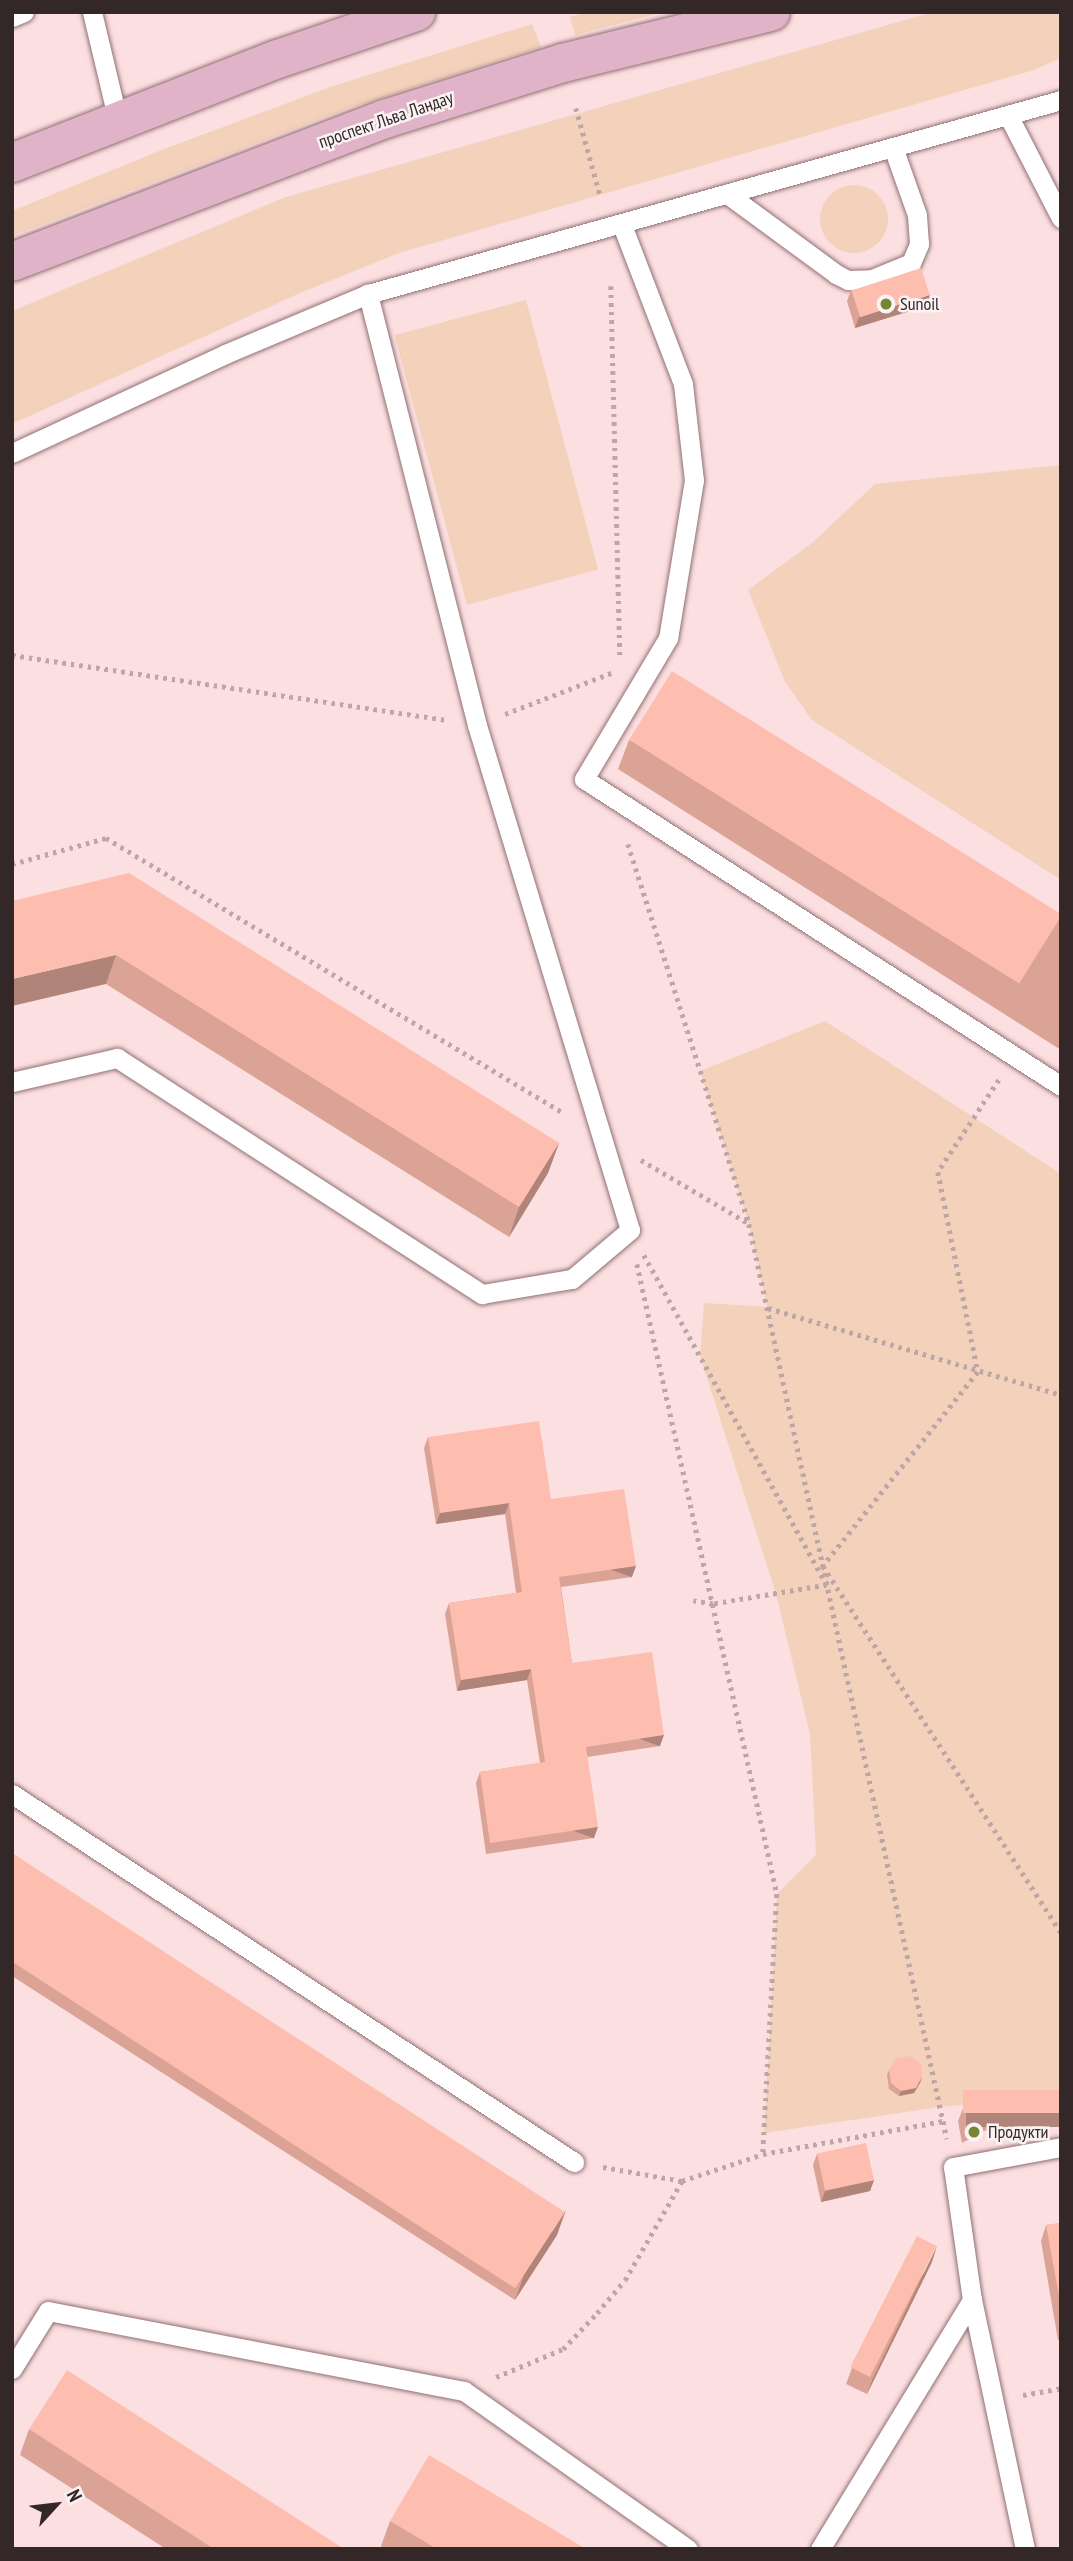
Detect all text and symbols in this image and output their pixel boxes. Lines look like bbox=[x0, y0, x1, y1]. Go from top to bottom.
street label: проспект Льва Ландау bbox=[316, 87, 456, 153]
place label: Sunoil bbox=[900, 293, 939, 315]
marker: Sunoil bbox=[878, 296, 894, 312]
place label: Продукти bbox=[988, 2121, 1048, 2143]
marker: Продукти bbox=[966, 2124, 982, 2140]
north arrow bbox=[21, 2470, 91, 2540]
text: N bbox=[62, 2485, 88, 2505]

